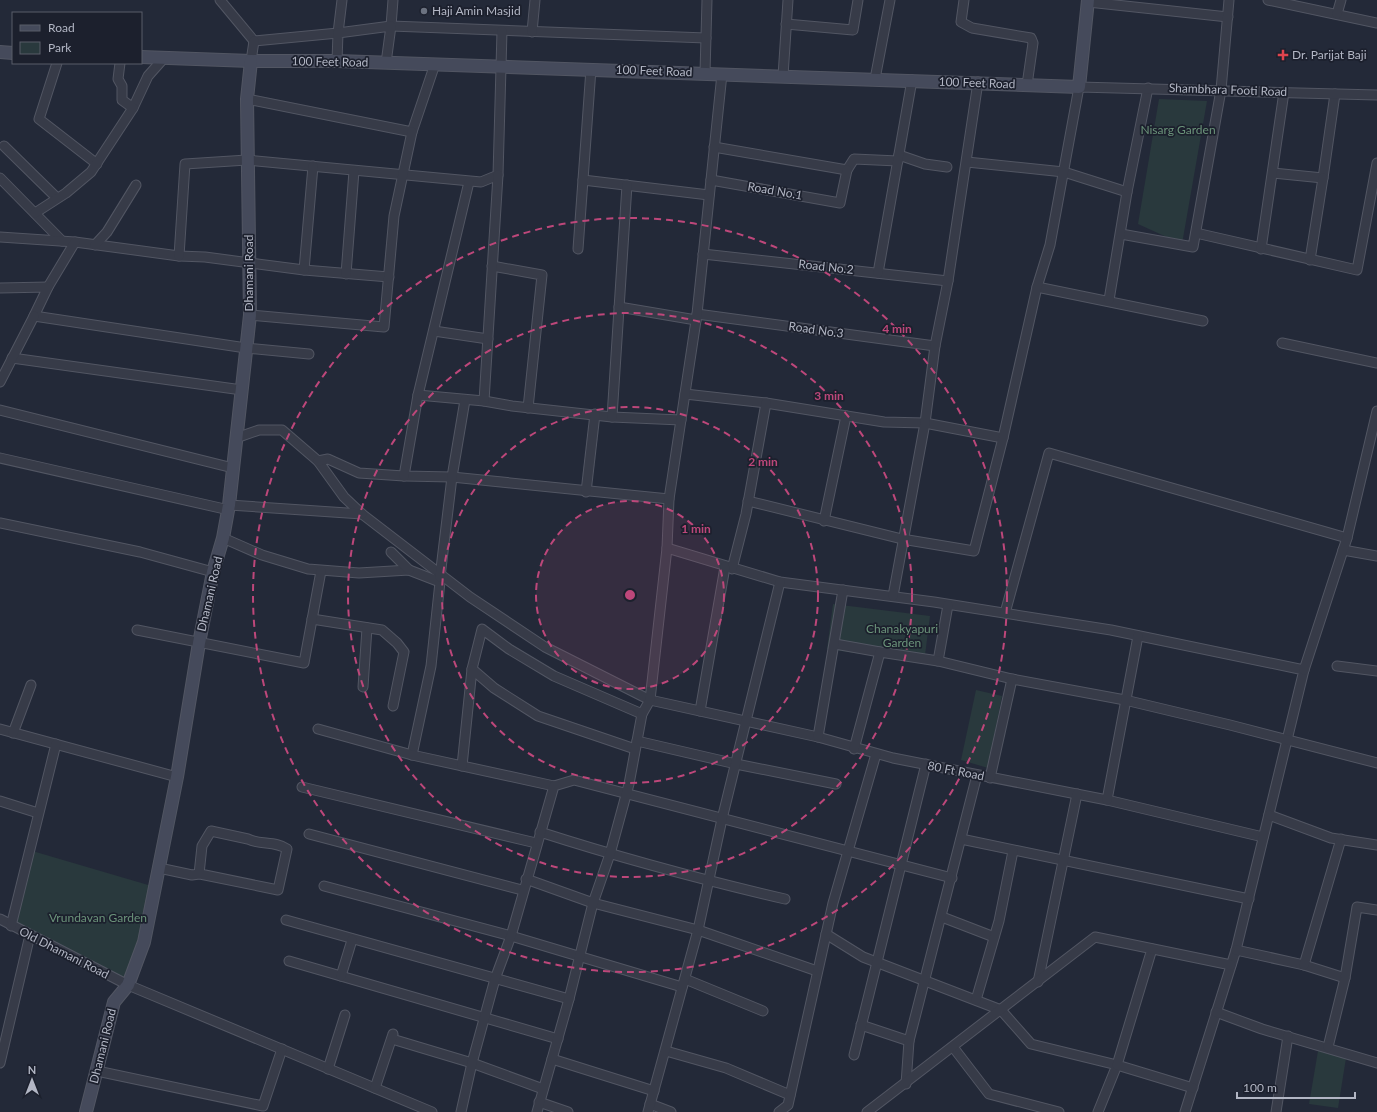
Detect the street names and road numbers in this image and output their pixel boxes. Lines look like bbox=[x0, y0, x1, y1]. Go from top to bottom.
street label: 100 Feet Road bbox=[291, 53, 369, 70]
street label: 100 Feet Road bbox=[615, 62, 693, 79]
street label: 100 Feet Road bbox=[938, 74, 1016, 91]
street label: Shambhara Footi Road bbox=[1169, 80, 1287, 99]
street label: Road No.1 bbox=[747, 178, 804, 203]
street label: Dhamani Road bbox=[241, 235, 256, 311]
street label: Road No.2 bbox=[798, 256, 854, 277]
street label: Road No.3 bbox=[788, 318, 845, 341]
street label: Dhamani Road bbox=[194, 555, 225, 633]
street label: 80 Ft Road bbox=[926, 758, 986, 783]
street label: Old Dhamani Road bbox=[17, 923, 112, 982]
street label: Dhamani Road bbox=[86, 1007, 119, 1085]

